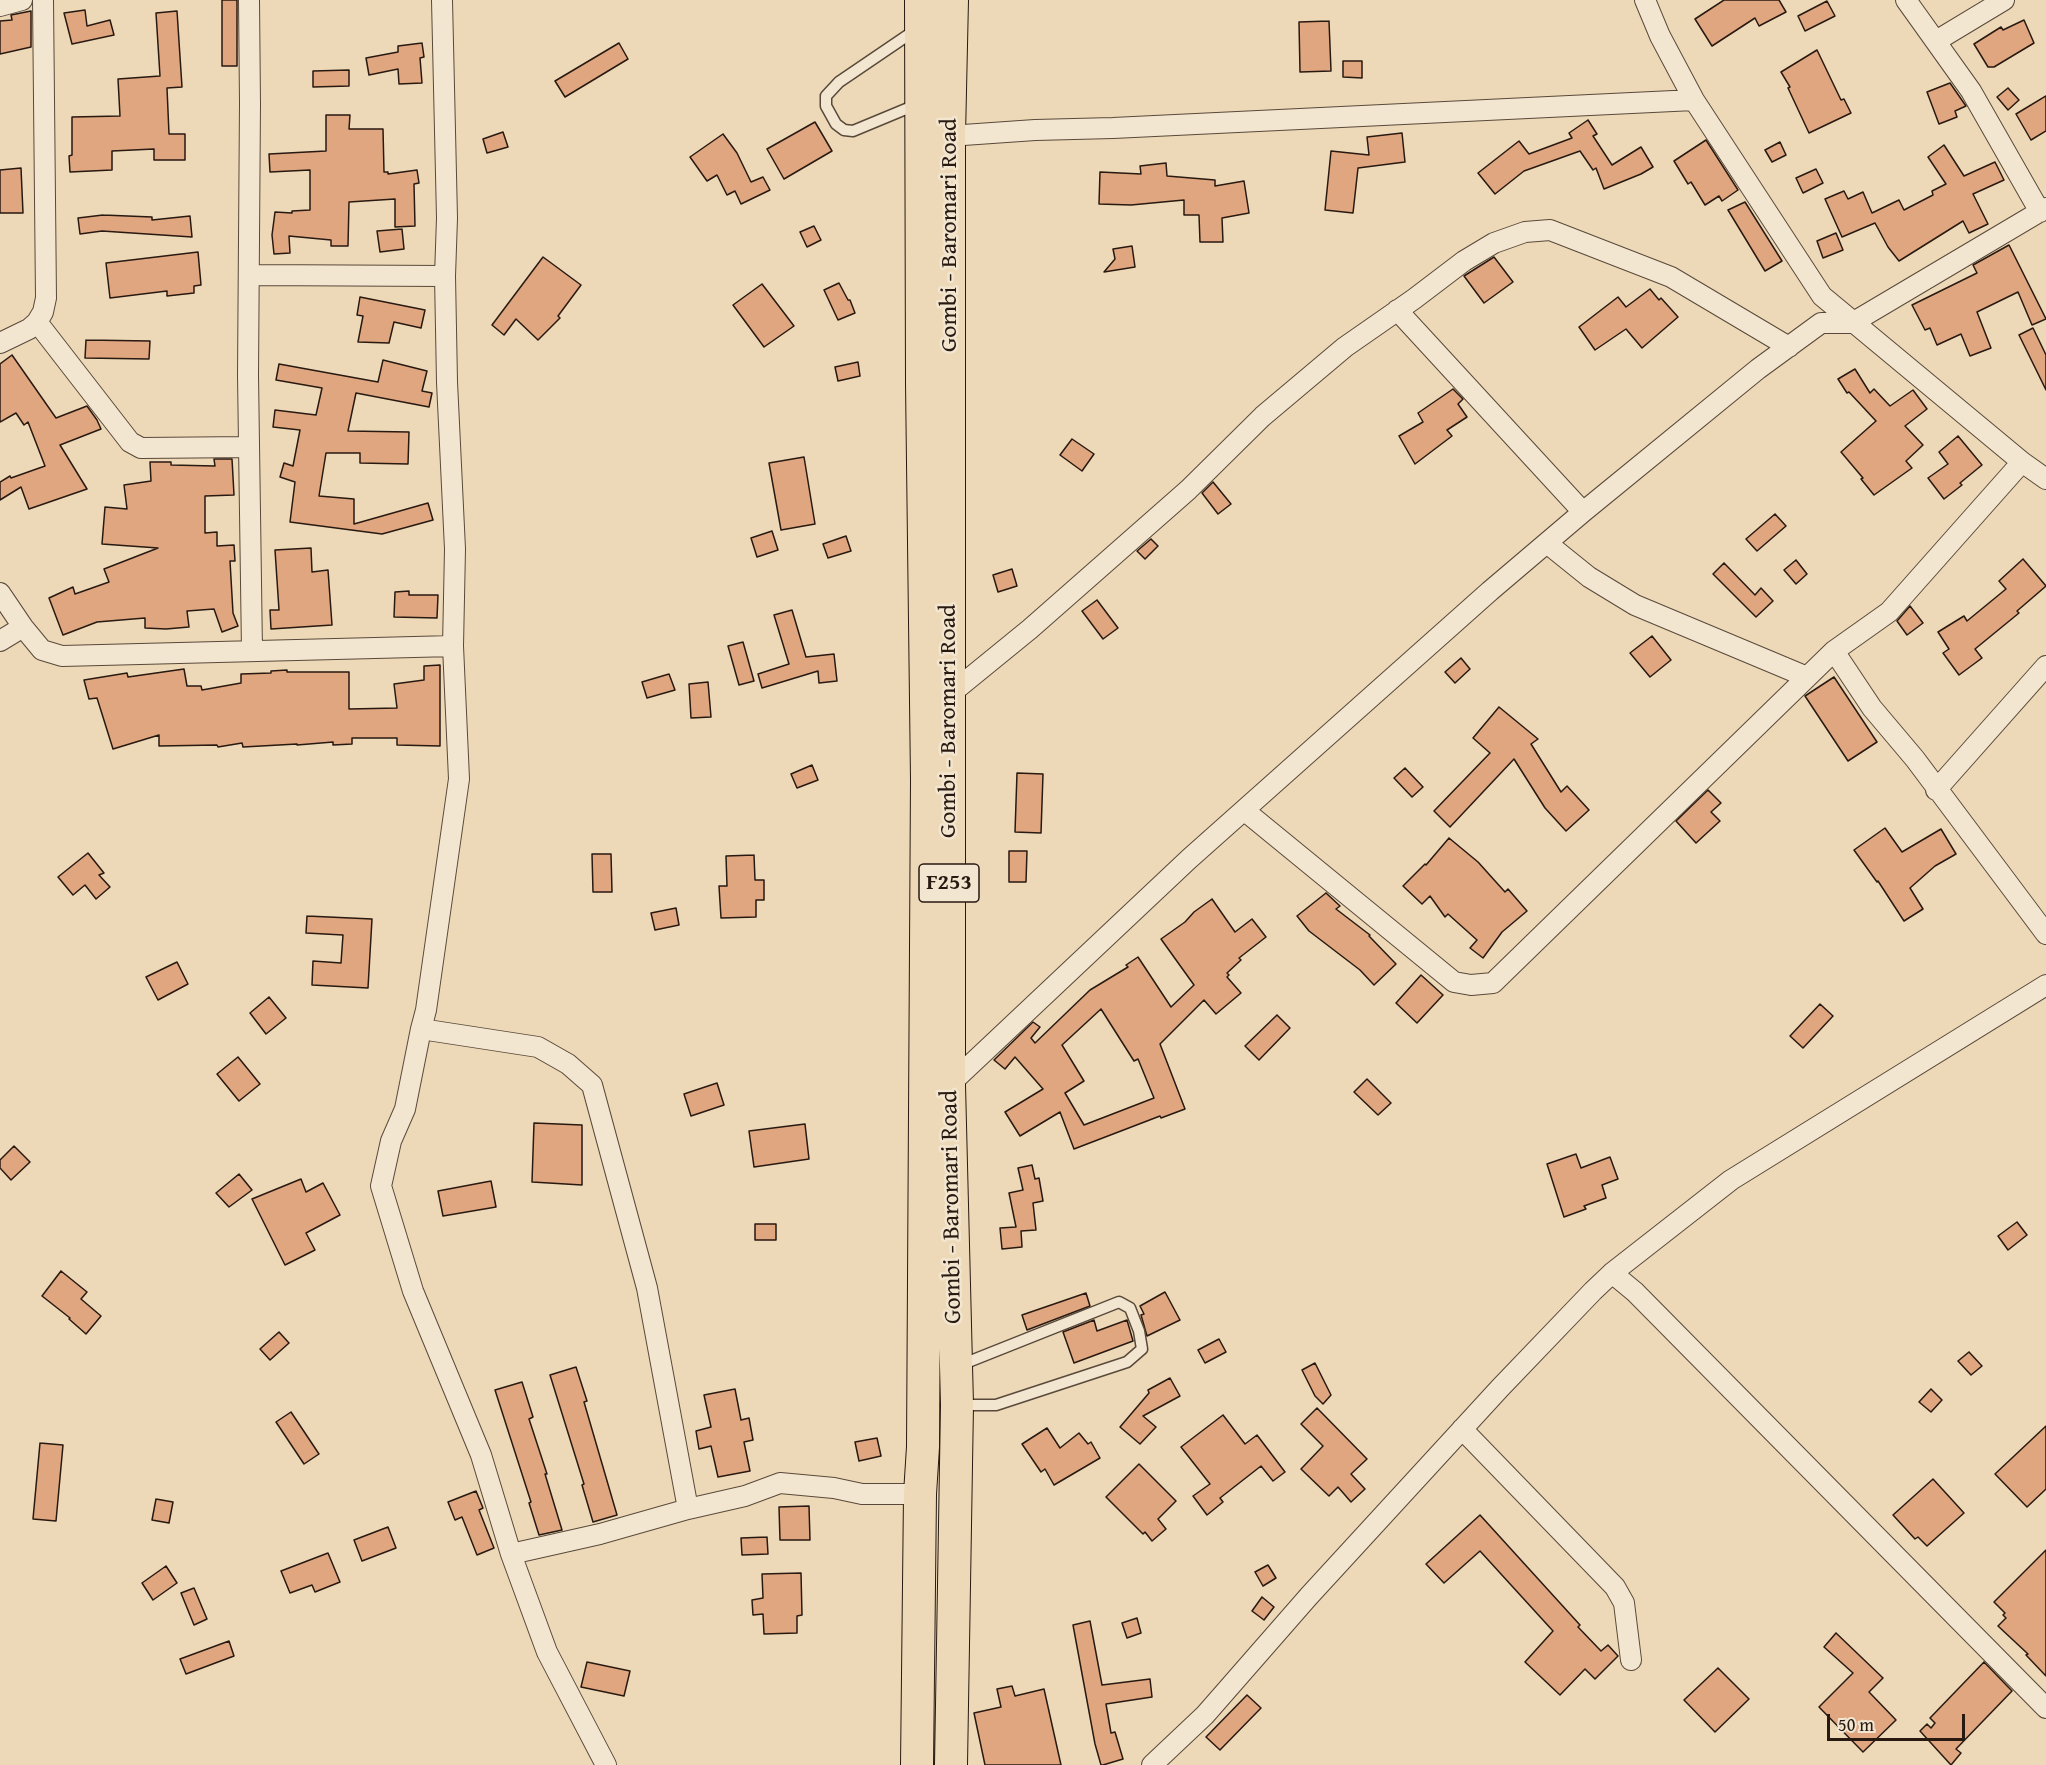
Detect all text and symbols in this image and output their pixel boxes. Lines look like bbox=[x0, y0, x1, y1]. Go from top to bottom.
street label: Gombi - Baromari Road bbox=[936, 118, 964, 352]
street label: Gombi - Baromari Road bbox=[935, 604, 963, 838]
road number: F253 bbox=[919, 864, 979, 902]
street label: Gombi - Baromari Road bbox=[936, 1090, 968, 1324]
scale bar bbox=[1830, 1702, 1968, 1740]
text: 50 m bbox=[1838, 1711, 1874, 1738]

